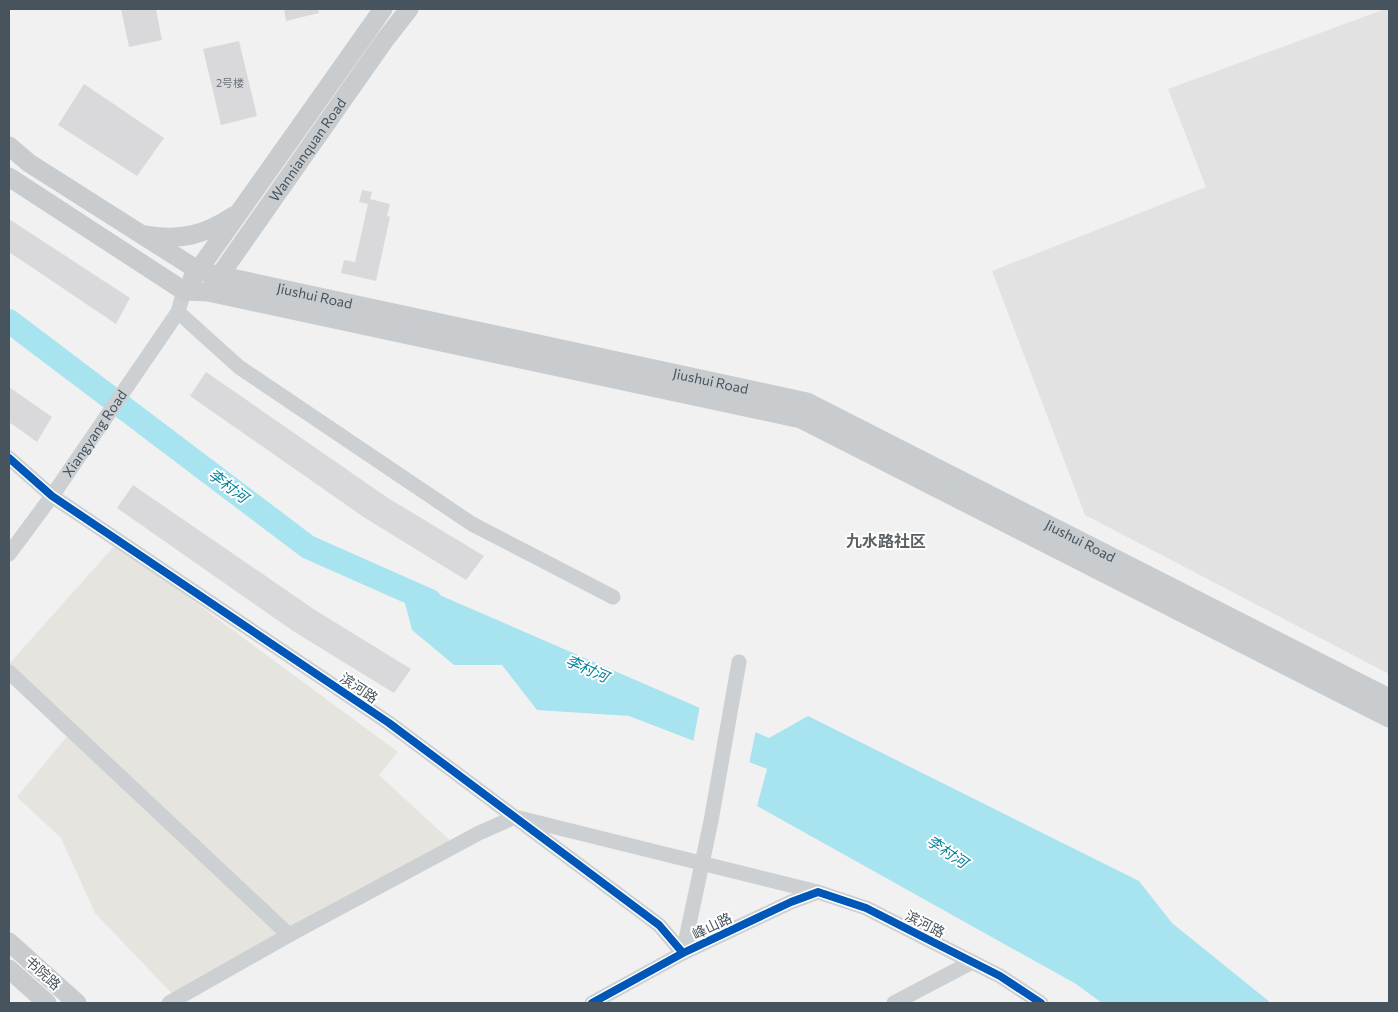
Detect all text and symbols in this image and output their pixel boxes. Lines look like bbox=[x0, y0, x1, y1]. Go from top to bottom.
house number: 2号楼 bbox=[216, 76, 244, 89]
street label: Wannianquan Road bbox=[265, 94, 349, 205]
street label: Jiushui Road bbox=[275, 279, 354, 312]
street label: Jiushui Road bbox=[671, 364, 750, 397]
street label: Xiangyang Road bbox=[59, 386, 130, 480]
water label: 李村河 bbox=[205, 464, 254, 508]
street label: Jiushui Road bbox=[1042, 515, 1118, 565]
district label: 九水路社区 bbox=[846, 531, 926, 550]
water label: 李村河 bbox=[563, 651, 614, 687]
street label: 滨河路 bbox=[337, 669, 381, 706]
water label: 李村河 bbox=[924, 831, 974, 873]
street label: 滨河路 bbox=[903, 906, 948, 941]
street label: 峰山路 bbox=[689, 909, 734, 942]
street label: 书院路 bbox=[22, 952, 65, 993]

